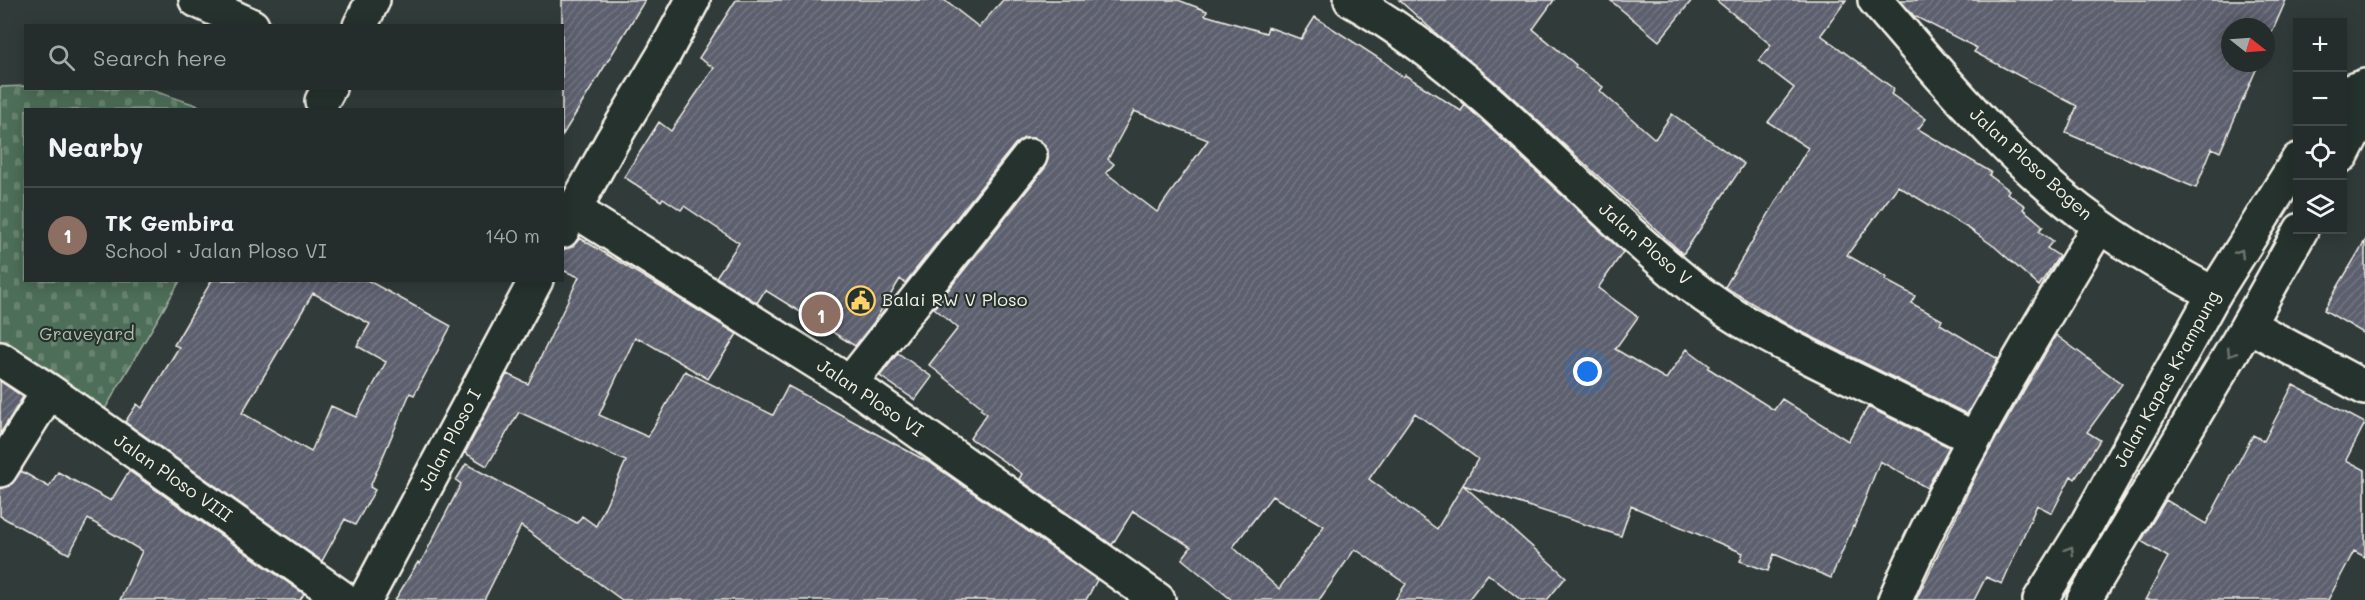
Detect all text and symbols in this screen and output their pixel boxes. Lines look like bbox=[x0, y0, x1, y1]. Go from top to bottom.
north arrow bbox=[2221, 18, 2275, 72]
map controls bbox=[2293, 18, 2347, 234]
button: + bbox=[2293, 18, 2347, 72]
search box bbox=[24, 24, 564, 90]
icon: search bbox=[45, 41, 78, 74]
text: Search here bbox=[93, 43, 227, 72]
button: − bbox=[2293, 72, 2347, 126]
street label: Jalan Ploso Bogen bbox=[1965, 102, 2098, 225]
button: locate bbox=[2293, 126, 2347, 180]
text: Nearby bbox=[48, 130, 143, 164]
button: layers bbox=[2293, 180, 2347, 234]
street label: Jalan Ploso V bbox=[1594, 196, 1697, 290]
text: TK Gembira bbox=[105, 208, 234, 237]
text: 1 bbox=[63, 222, 72, 248]
text: 140 m bbox=[485, 222, 540, 248]
text: School · Jalan Ploso VI bbox=[105, 237, 327, 263]
one-way arrow bbox=[2232, 249, 2244, 259]
public building icon: Balai RW V Ploso bbox=[845, 284, 877, 316]
street label: Jalan Kapas Krampung bbox=[2108, 286, 2225, 471]
place label: Balai RW V Ploso bbox=[882, 287, 1028, 311]
pin: 1 bbox=[802, 292, 840, 336]
park label: Graveyard bbox=[39, 321, 135, 345]
one-way arrow bbox=[2226, 347, 2238, 358]
street label: Jalan Ploso VI bbox=[813, 353, 929, 442]
your location bbox=[1573, 357, 1602, 386]
street label: Jalan Ploso I bbox=[412, 384, 486, 495]
street label: Jalan Ploso VIII bbox=[110, 427, 238, 527]
one-way arrow bbox=[2063, 546, 2075, 556]

